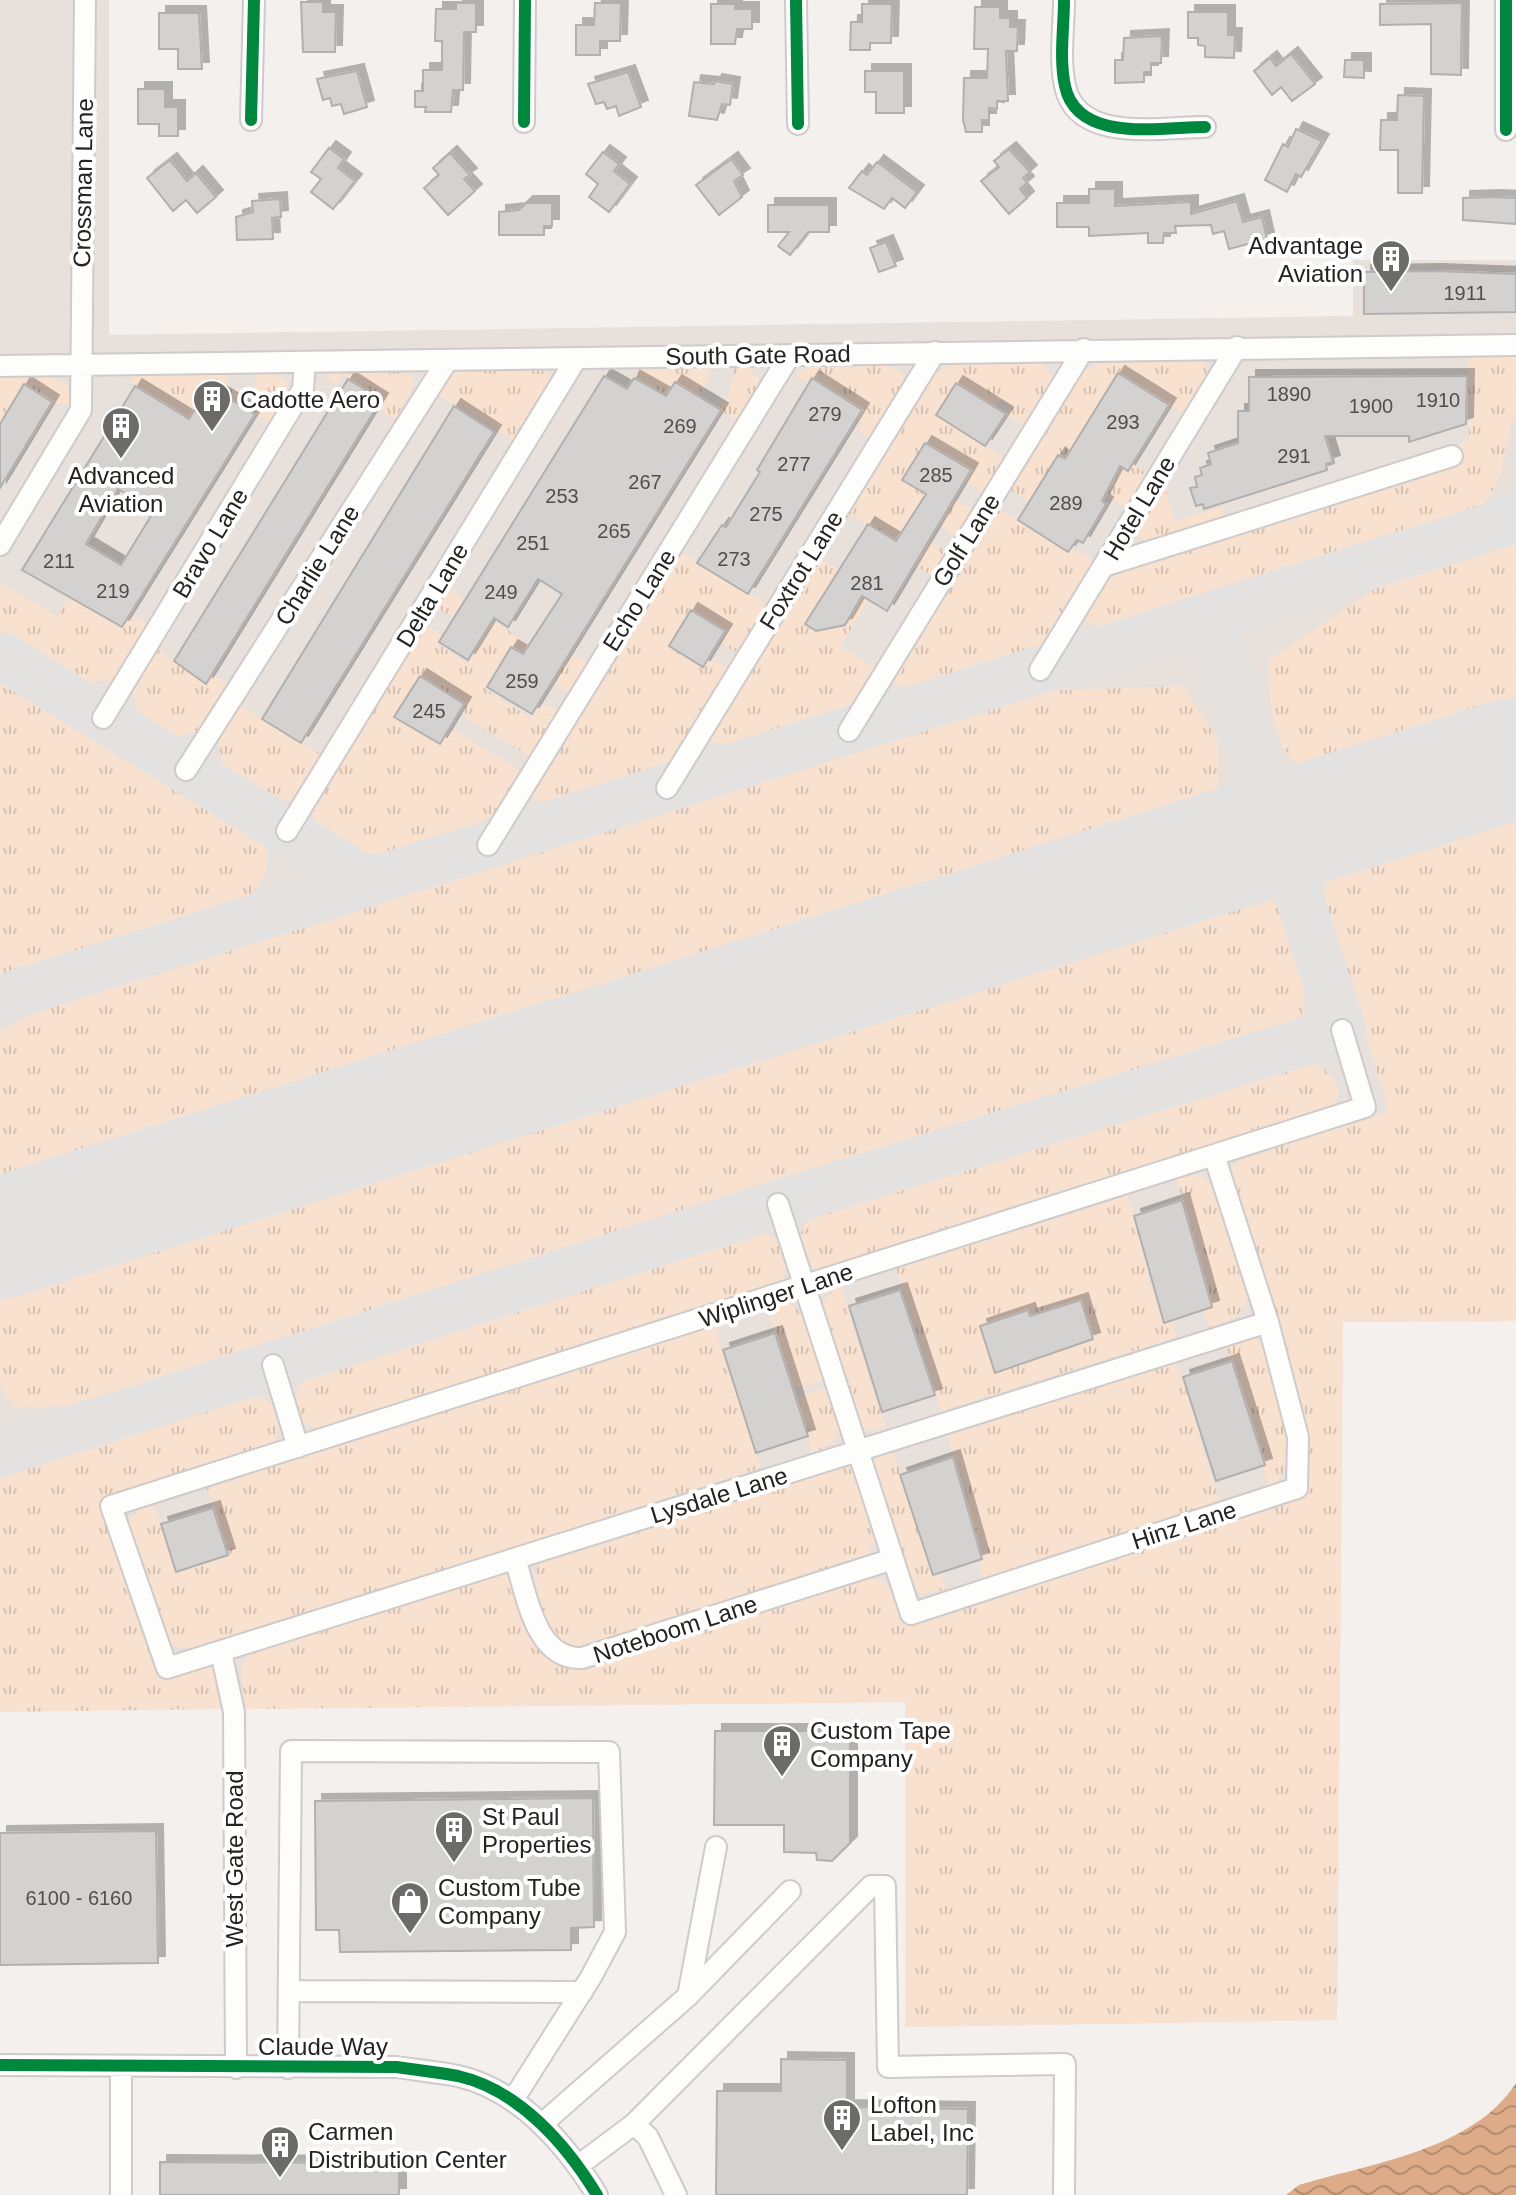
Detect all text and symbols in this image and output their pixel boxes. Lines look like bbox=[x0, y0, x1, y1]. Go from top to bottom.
street label: Crossman Lane bbox=[68, 98, 98, 268]
place label: Advantage Aviation bbox=[1248, 232, 1363, 287]
building icon: Advantage Aviation bbox=[1370, 238, 1412, 293]
house number: 1911 bbox=[1443, 282, 1487, 304]
street label: South Gate Road bbox=[665, 340, 851, 370]
building icon: Cadotte Aero bbox=[191, 378, 233, 433]
house number: 1890 bbox=[1267, 383, 1311, 405]
place label: Cadotte Aero bbox=[240, 386, 380, 413]
house number: 1910 bbox=[1416, 389, 1460, 411]
house number: 1900 bbox=[1349, 395, 1393, 417]
house number: 279 bbox=[808, 403, 842, 425]
building icon: Advanced Aviation bbox=[100, 405, 142, 460]
house number: 293 bbox=[1106, 411, 1140, 433]
house number: 269 bbox=[663, 415, 697, 437]
house number: 291 bbox=[1277, 445, 1311, 467]
street label: Hotel Lane bbox=[1098, 451, 1180, 565]
house number: 277 bbox=[777, 453, 811, 475]
place label: Advanced Aviation bbox=[68, 462, 174, 517]
house number: 285 bbox=[919, 464, 953, 486]
house number: 267 bbox=[628, 471, 662, 493]
street label: Bravo Lane bbox=[167, 483, 253, 603]
house number: 253 bbox=[545, 485, 579, 507]
street label: Golf Lane bbox=[927, 489, 1005, 591]
house number: 289 bbox=[1049, 492, 1083, 514]
street label: Charlie Lane bbox=[269, 500, 365, 630]
house number: 275 bbox=[749, 503, 783, 525]
street label: Foxtrot Lane bbox=[754, 506, 848, 634]
house number: 265 bbox=[597, 520, 631, 542]
house number: 251 bbox=[516, 532, 550, 554]
street label: Delta Lane bbox=[391, 538, 473, 652]
street label: Echo Lane bbox=[597, 544, 681, 656]
house number: 273 bbox=[717, 548, 751, 570]
house number: 211 bbox=[43, 550, 75, 572]
house number: 281 bbox=[850, 572, 884, 594]
house number: 219 bbox=[96, 580, 130, 602]
house number: 249 bbox=[484, 581, 518, 603]
house number: 259 bbox=[505, 670, 539, 692]
house number: 245 bbox=[412, 700, 446, 722]
street label: Wiplinger Lane bbox=[696, 1257, 856, 1333]
street label: Lysdale Lane bbox=[647, 1461, 791, 1529]
street label: Hinz Lane bbox=[1128, 1495, 1240, 1555]
street label: Noteboom Lane bbox=[590, 1590, 760, 1668]
place label: Custom Tape Company bbox=[810, 1717, 951, 1772]
building icon: Custom Tape Company bbox=[761, 1723, 803, 1778]
street label: West Gate Road bbox=[221, 1771, 248, 1947]
place label: St Paul Properties bbox=[482, 1803, 591, 1858]
building icon: St Paul Properties bbox=[433, 1809, 475, 1864]
place label: Custom Tube Company bbox=[438, 1874, 581, 1929]
shop icon: Custom Tube Company bbox=[389, 1880, 431, 1935]
house number: 6100 - 6160 bbox=[26, 1887, 132, 1909]
street label: Claude Way bbox=[258, 2033, 388, 2060]
place label: Lofton Label, Inc bbox=[870, 2091, 974, 2146]
building icon: Lofton Label, Inc bbox=[821, 2097, 863, 2152]
place label: Carmen Distribution Center bbox=[308, 2118, 507, 2173]
building icon: Carmen Distribution Center bbox=[259, 2124, 301, 2179]

